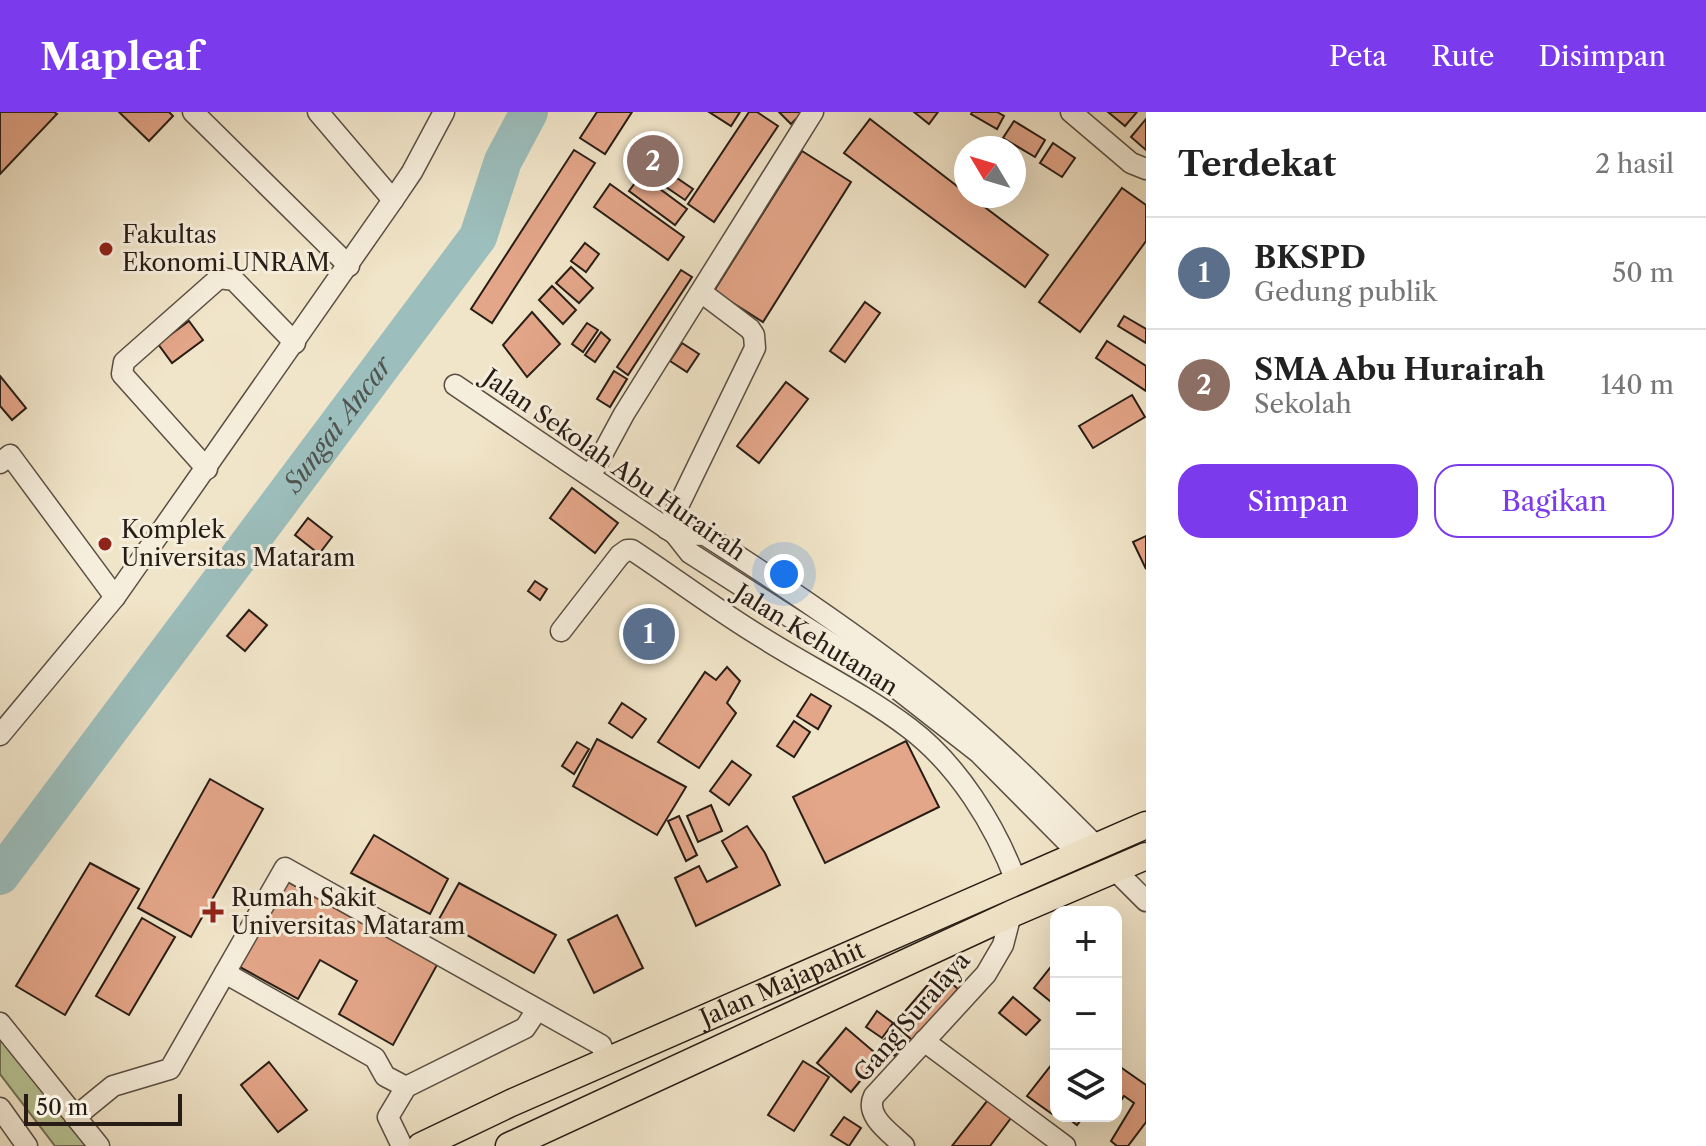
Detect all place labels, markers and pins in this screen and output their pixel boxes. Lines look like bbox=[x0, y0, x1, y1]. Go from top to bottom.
pin: 2 bbox=[627, 131, 679, 191]
place label: Fakultas Ekonomi UNRAM bbox=[122, 220, 330, 277]
marker: Fakultas Ekonomi UNRAM bbox=[97, 240, 115, 258]
place label: Komplek Universitas Mataram bbox=[121, 515, 355, 572]
marker: Komplek Universitas Mataram bbox=[96, 535, 114, 553]
pin: 1 bbox=[623, 604, 675, 664]
place label: Rumah Sakit Universitas Mataram bbox=[231, 883, 465, 940]
marker: Rumah Sakit Universitas Mataram bbox=[202, 901, 224, 923]

